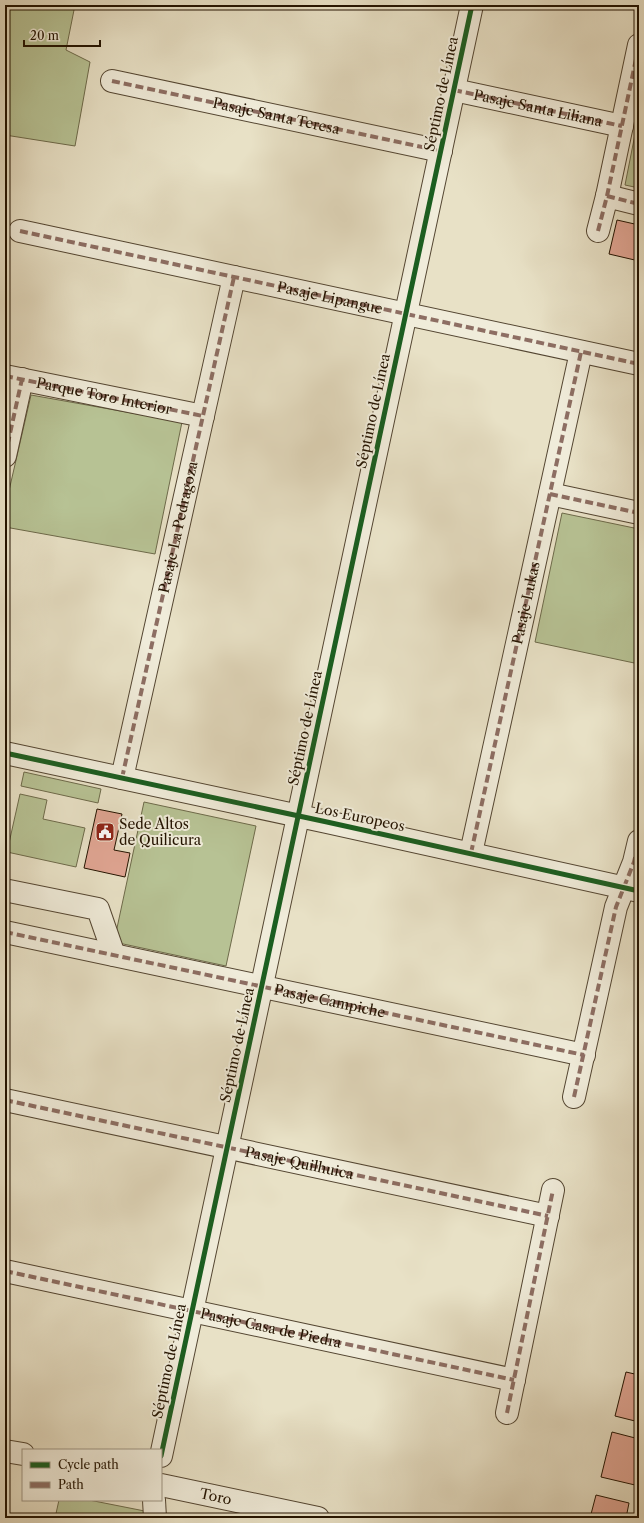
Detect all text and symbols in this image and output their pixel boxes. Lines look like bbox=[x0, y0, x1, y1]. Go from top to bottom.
scale bar bbox=[24, 22, 100, 48]
text: 20 m bbox=[30, 28, 59, 43]
street label: Séptimo de Línea bbox=[420, 34, 462, 153]
street label: Pasaje Santa Liliana bbox=[472, 85, 605, 131]
street label: Pasaje Santa Teresa bbox=[211, 94, 342, 138]
street label: Pasaje Lipangue bbox=[275, 277, 385, 318]
street label: Séptimo de Línea bbox=[352, 351, 394, 470]
street label: Parque Toro Interior bbox=[35, 374, 173, 418]
street label: Pasaje La Pedragoza bbox=[155, 459, 202, 595]
street label: Pasaje Lukas bbox=[508, 560, 544, 646]
street label: Séptimo de Línea bbox=[284, 668, 326, 787]
street label: Los Europeos bbox=[313, 799, 407, 835]
place label: Sede Altos de Quilicura bbox=[119, 815, 202, 849]
public building icon: Sede Altos de Quilicura bbox=[94, 821, 116, 843]
street label: Pasaje Campiche bbox=[272, 980, 387, 1022]
street label: Séptimo de Línea bbox=[216, 985, 258, 1104]
street label: Pasaje Quilhuica bbox=[243, 1143, 356, 1183]
street label: Séptimo de Línea bbox=[148, 1301, 190, 1420]
street label: Pasaje Casa de Piedra bbox=[199, 1304, 344, 1352]
legend bbox=[22, 1449, 162, 1501]
text: Cycle path bbox=[58, 1457, 119, 1472]
text: Path bbox=[58, 1477, 84, 1492]
street label: Toro bbox=[198, 1484, 233, 1509]

